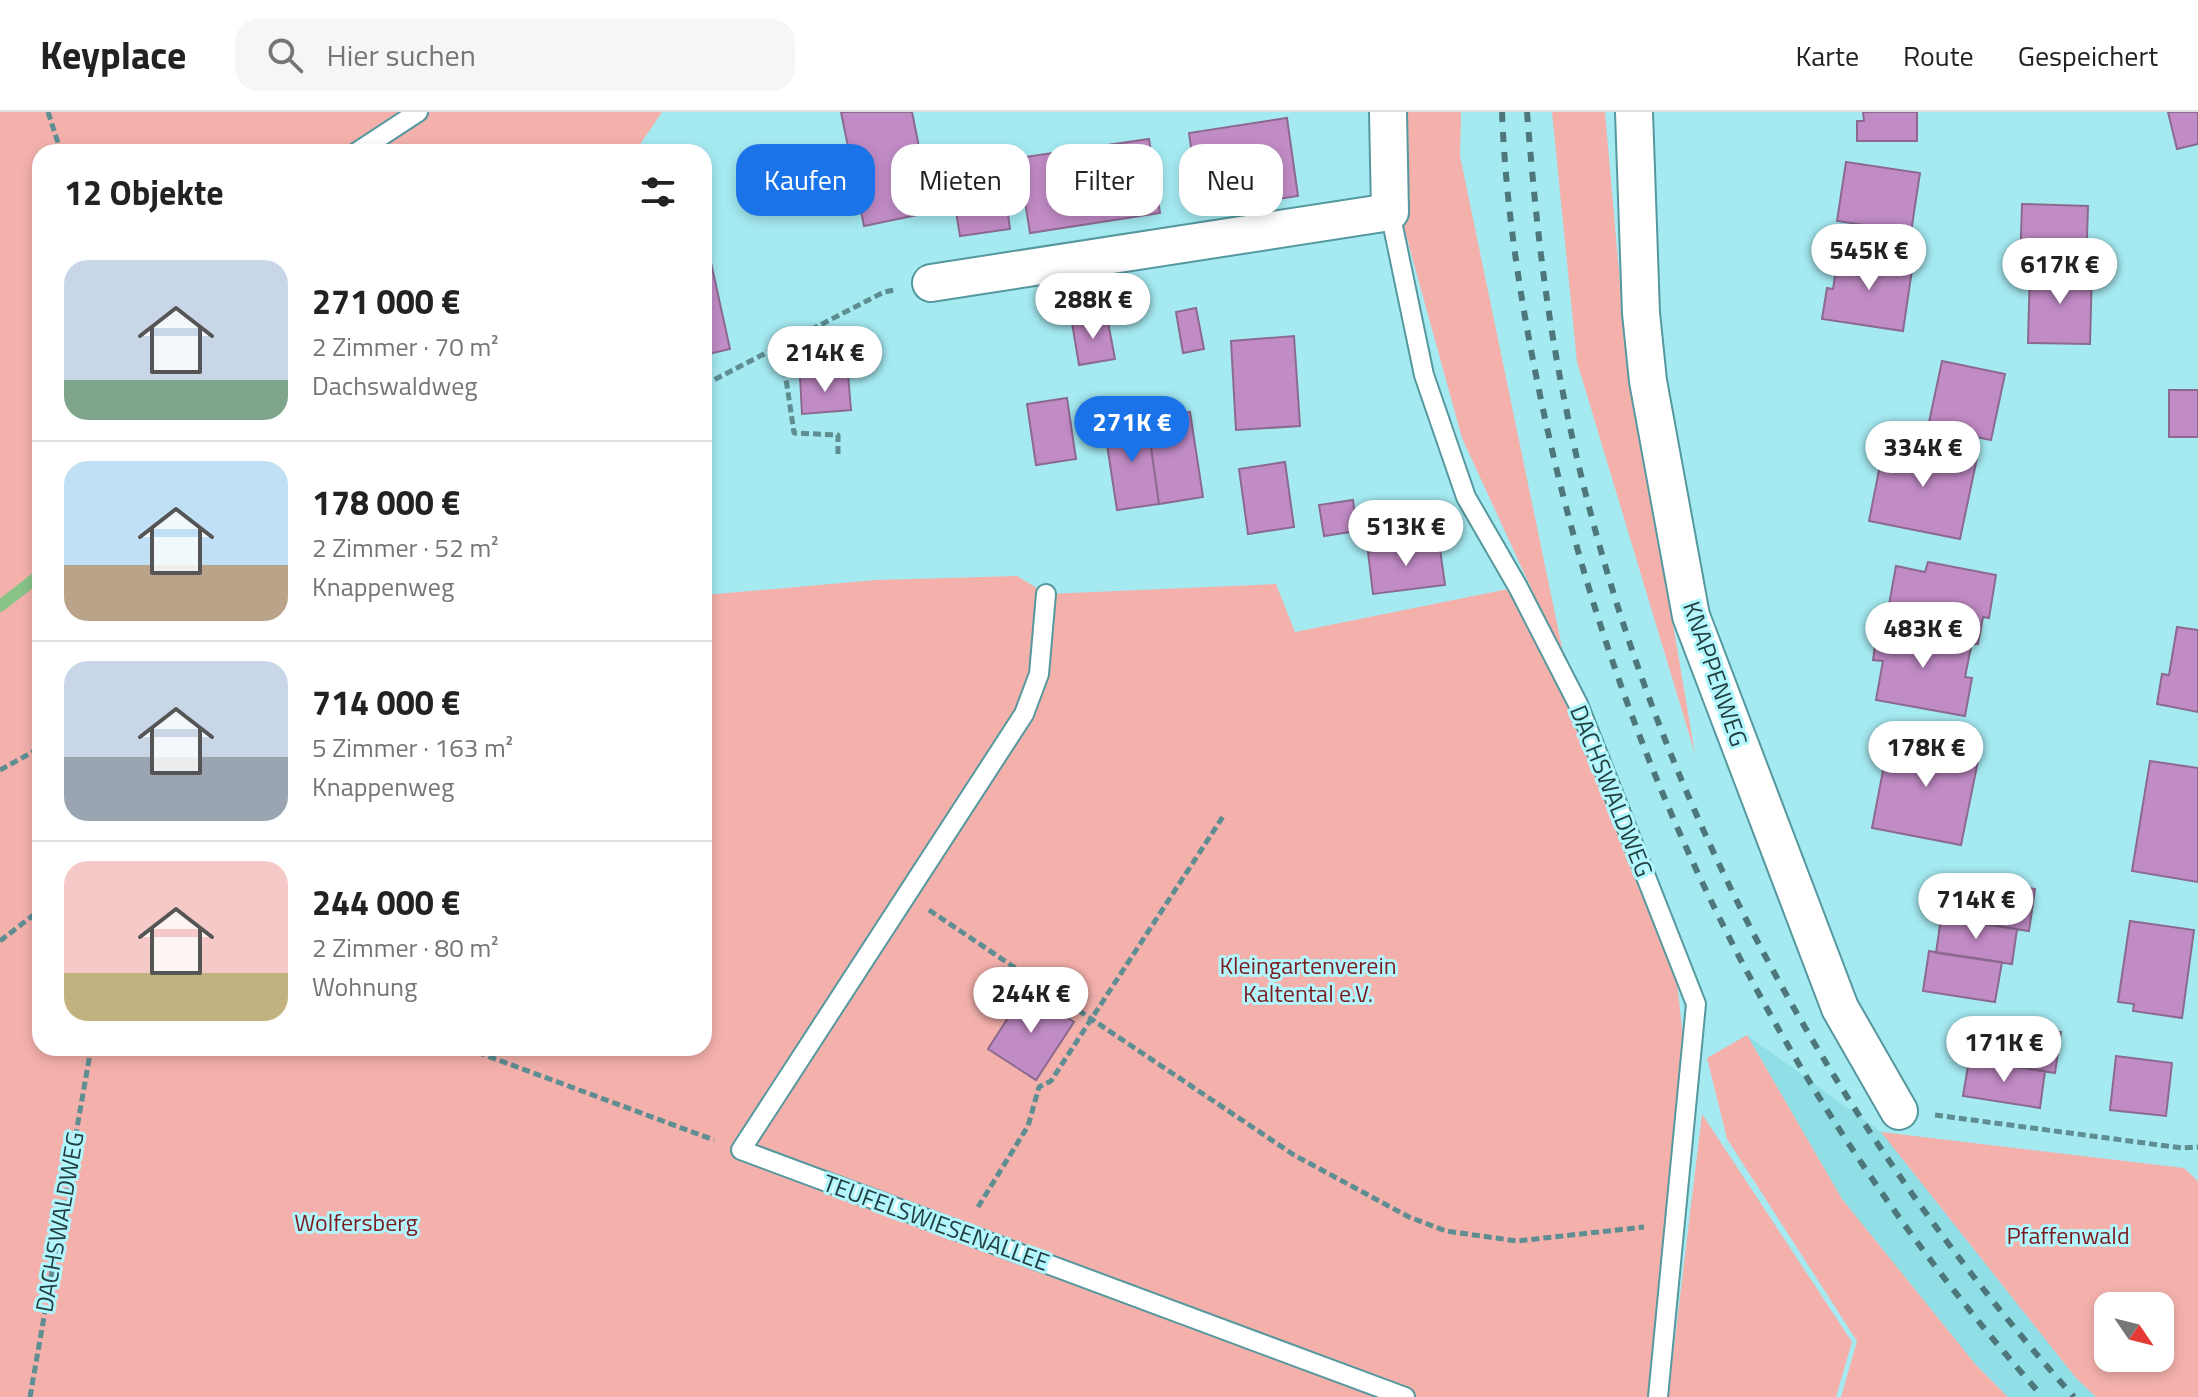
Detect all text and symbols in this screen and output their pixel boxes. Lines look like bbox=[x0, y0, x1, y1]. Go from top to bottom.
search box bbox=[235, 19, 795, 91]
text: Keyplace bbox=[40, 26, 187, 84]
text: Hier suchen bbox=[327, 32, 476, 78]
icon: search bbox=[263, 33, 307, 77]
text: Karte bbox=[1795, 34, 1859, 77]
text: Route bbox=[1903, 34, 1974, 77]
text: Gespeichert bbox=[2018, 34, 2158, 77]
chip: Kaufen bbox=[736, 144, 875, 216]
chip: Mieten bbox=[891, 144, 1030, 216]
chip: Filter bbox=[1046, 144, 1163, 216]
chip: Neu bbox=[1179, 144, 1283, 216]
text: 12 Objekte bbox=[64, 166, 224, 218]
icon: filters bbox=[636, 170, 680, 214]
pin: 545K € bbox=[1804, 224, 1934, 292]
text: 545K € bbox=[1829, 230, 1909, 269]
pin: 617K € bbox=[1995, 238, 2125, 306]
text: 617K € bbox=[2020, 244, 2100, 283]
pin: 288K € bbox=[1028, 273, 1158, 341]
text: 271 000 € bbox=[312, 275, 460, 327]
text: 288K € bbox=[1053, 279, 1133, 318]
icon: home bbox=[128, 292, 224, 388]
pin: 214K € bbox=[760, 326, 890, 394]
text: 2 Zimmer · 70 m² bbox=[312, 327, 498, 366]
text: 214K € bbox=[785, 332, 865, 371]
text: Dachswaldweg bbox=[312, 366, 478, 405]
pin: 271K € bbox=[1067, 396, 1197, 464]
text: 271K € bbox=[1092, 402, 1172, 441]
pin: 334K € bbox=[1858, 421, 1988, 489]
text: 334K € bbox=[1883, 427, 1963, 466]
text: 178 000 € bbox=[312, 476, 460, 528]
icon: home bbox=[128, 493, 224, 589]
pin: 513K € bbox=[1341, 500, 1471, 568]
text: 513K € bbox=[1366, 506, 1446, 545]
text: 2 Zimmer · 52 m² bbox=[312, 528, 498, 567]
text: Knappenweg bbox=[312, 567, 454, 606]
street label: KNAPPENWEG bbox=[1674, 596, 1758, 751]
pin: 483K € bbox=[1858, 602, 1988, 670]
text: 483K € bbox=[1883, 608, 1963, 647]
text: 714 000 € bbox=[312, 676, 460, 728]
icon: home bbox=[128, 693, 224, 789]
street label: DACHSWALDWEG bbox=[1561, 699, 1663, 882]
pin: 178K € bbox=[1861, 721, 1991, 789]
text: 178K € bbox=[1886, 727, 1966, 766]
text: 5 Zimmer · 163 m² bbox=[312, 728, 513, 767]
text: Knappenweg bbox=[312, 767, 454, 806]
pin: 714K € bbox=[1911, 873, 2041, 941]
text: 244 000 € bbox=[312, 876, 460, 928]
text: 714K € bbox=[1936, 879, 2016, 918]
icon: home bbox=[128, 893, 224, 989]
text: 2 Zimmer · 80 m² bbox=[312, 928, 498, 967]
park label: Kleingartenverein Kaltental e.V. bbox=[1219, 947, 1397, 1011]
text: Wohnung bbox=[312, 967, 417, 1006]
pin: 244K € bbox=[966, 967, 1096, 1035]
text: 244K € bbox=[991, 973, 1071, 1012]
pin: 171K € bbox=[1939, 1016, 2069, 1084]
text: 171K € bbox=[1964, 1022, 2044, 1061]
street label: DACHSWALDWEG bbox=[25, 1129, 93, 1315]
street label: TEUFELSWIESENALLEE bbox=[818, 1164, 1055, 1280]
park label: Wolfersberg bbox=[294, 1204, 418, 1240]
park label: Pfaffenwald bbox=[2006, 1217, 2130, 1253]
north arrow bbox=[2094, 1292, 2174, 1372]
map controls bbox=[2094, 1292, 2174, 1372]

